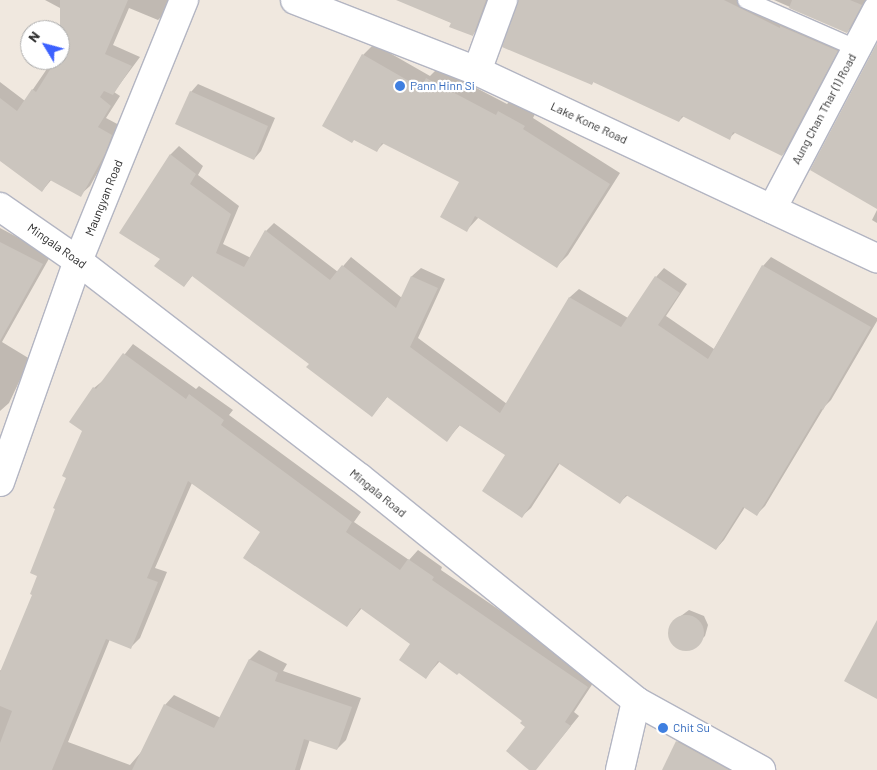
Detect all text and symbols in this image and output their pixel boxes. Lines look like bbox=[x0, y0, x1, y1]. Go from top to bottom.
north arrow bbox=[20, 20, 70, 70]
text: N bbox=[24, 27, 43, 45]
street label: Aung Chan Thar (1) Road bbox=[789, 51, 859, 167]
place label: Pann Hinn Si bbox=[410, 79, 475, 93]
marker: Pann Hinn Si bbox=[394, 80, 406, 92]
street label: Lake Kone Road bbox=[548, 99, 630, 147]
street label: Maungyan Road bbox=[82, 158, 126, 238]
street label: Mingala Road bbox=[25, 220, 89, 272]
street label: Mingala Road bbox=[347, 466, 409, 520]
place label: Chit Su bbox=[673, 721, 710, 735]
marker: Chit Su bbox=[657, 722, 669, 734]

